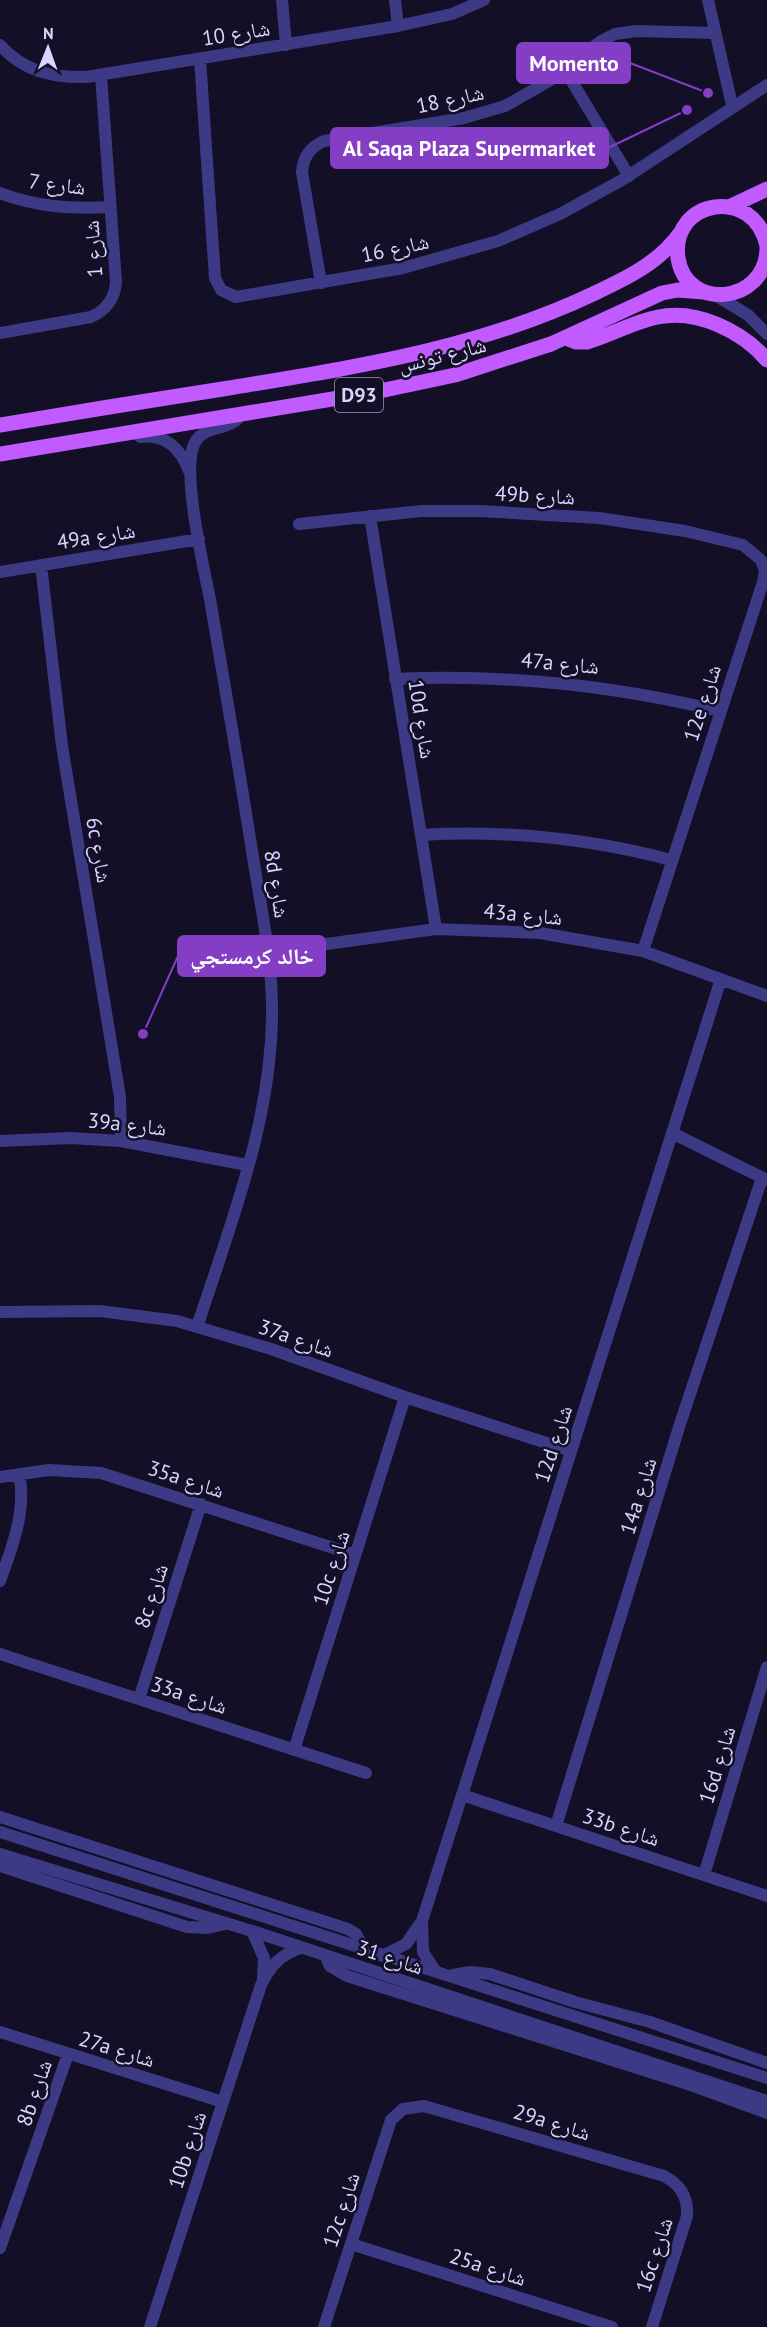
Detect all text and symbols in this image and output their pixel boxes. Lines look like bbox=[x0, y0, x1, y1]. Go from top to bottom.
street label: شارع 10 bbox=[200, 14, 272, 52]
north arrow bbox=[18, 18, 78, 78]
text: N bbox=[43, 23, 54, 43]
callout: Momento bbox=[517, 43, 630, 83]
text: Momento bbox=[529, 49, 619, 77]
street label: شارع 18 bbox=[414, 79, 486, 119]
callout: Al Saqa Plaza Supermarket bbox=[331, 128, 608, 168]
text: Al Saqa Plaza Supermarket bbox=[343, 134, 596, 162]
street label: شارع 7 bbox=[27, 167, 87, 201]
street label: شارع 1 bbox=[78, 220, 108, 278]
street label: شارع 16 bbox=[359, 228, 431, 268]
street label: شارع تونس bbox=[395, 331, 489, 379]
road number: D93 bbox=[335, 378, 383, 412]
street label: 49b شارع bbox=[494, 479, 576, 511]
street label: 49a شارع bbox=[55, 516, 137, 556]
street label: 47a شارع bbox=[520, 646, 600, 680]
street label: 12e شارع bbox=[677, 661, 727, 745]
street label: 10d شارع bbox=[402, 678, 442, 760]
street label: 6c شارع bbox=[80, 815, 118, 885]
street label: 8d شارع bbox=[258, 848, 296, 920]
street label: 43a شارع bbox=[483, 897, 563, 931]
callout: خالد كرمستجي bbox=[178, 936, 325, 976]
text: خالد كرمستجي bbox=[190, 942, 314, 973]
street label: 39a شارع bbox=[86, 1106, 168, 1142]
street label: 37a شارع bbox=[255, 1313, 337, 1363]
street label: 12d شارع bbox=[528, 1402, 578, 1486]
street label: 35a شارع bbox=[144, 1454, 228, 1504]
street label: 14a شارع bbox=[614, 1454, 662, 1538]
street label: 10c شارع bbox=[306, 1527, 356, 1609]
street label: 8c شارع bbox=[128, 1560, 174, 1632]
street label: 33a شارع bbox=[147, 1670, 231, 1720]
street label: 16d شارع bbox=[692, 1723, 742, 1807]
street label: 33b شارع bbox=[579, 1802, 663, 1852]
street label: شارع 31 bbox=[353, 1934, 427, 1980]
street label: 27a شارع bbox=[76, 2025, 158, 2073]
street label: 8b شارع bbox=[10, 2056, 58, 2130]
street label: 29a شارع bbox=[510, 2098, 594, 2146]
street label: 10b شارع bbox=[162, 2108, 212, 2192]
street label: 12c شارع bbox=[316, 2169, 366, 2251]
street label: 16c شارع bbox=[629, 2214, 679, 2296]
street label: 25a شارع bbox=[446, 2242, 530, 2292]

